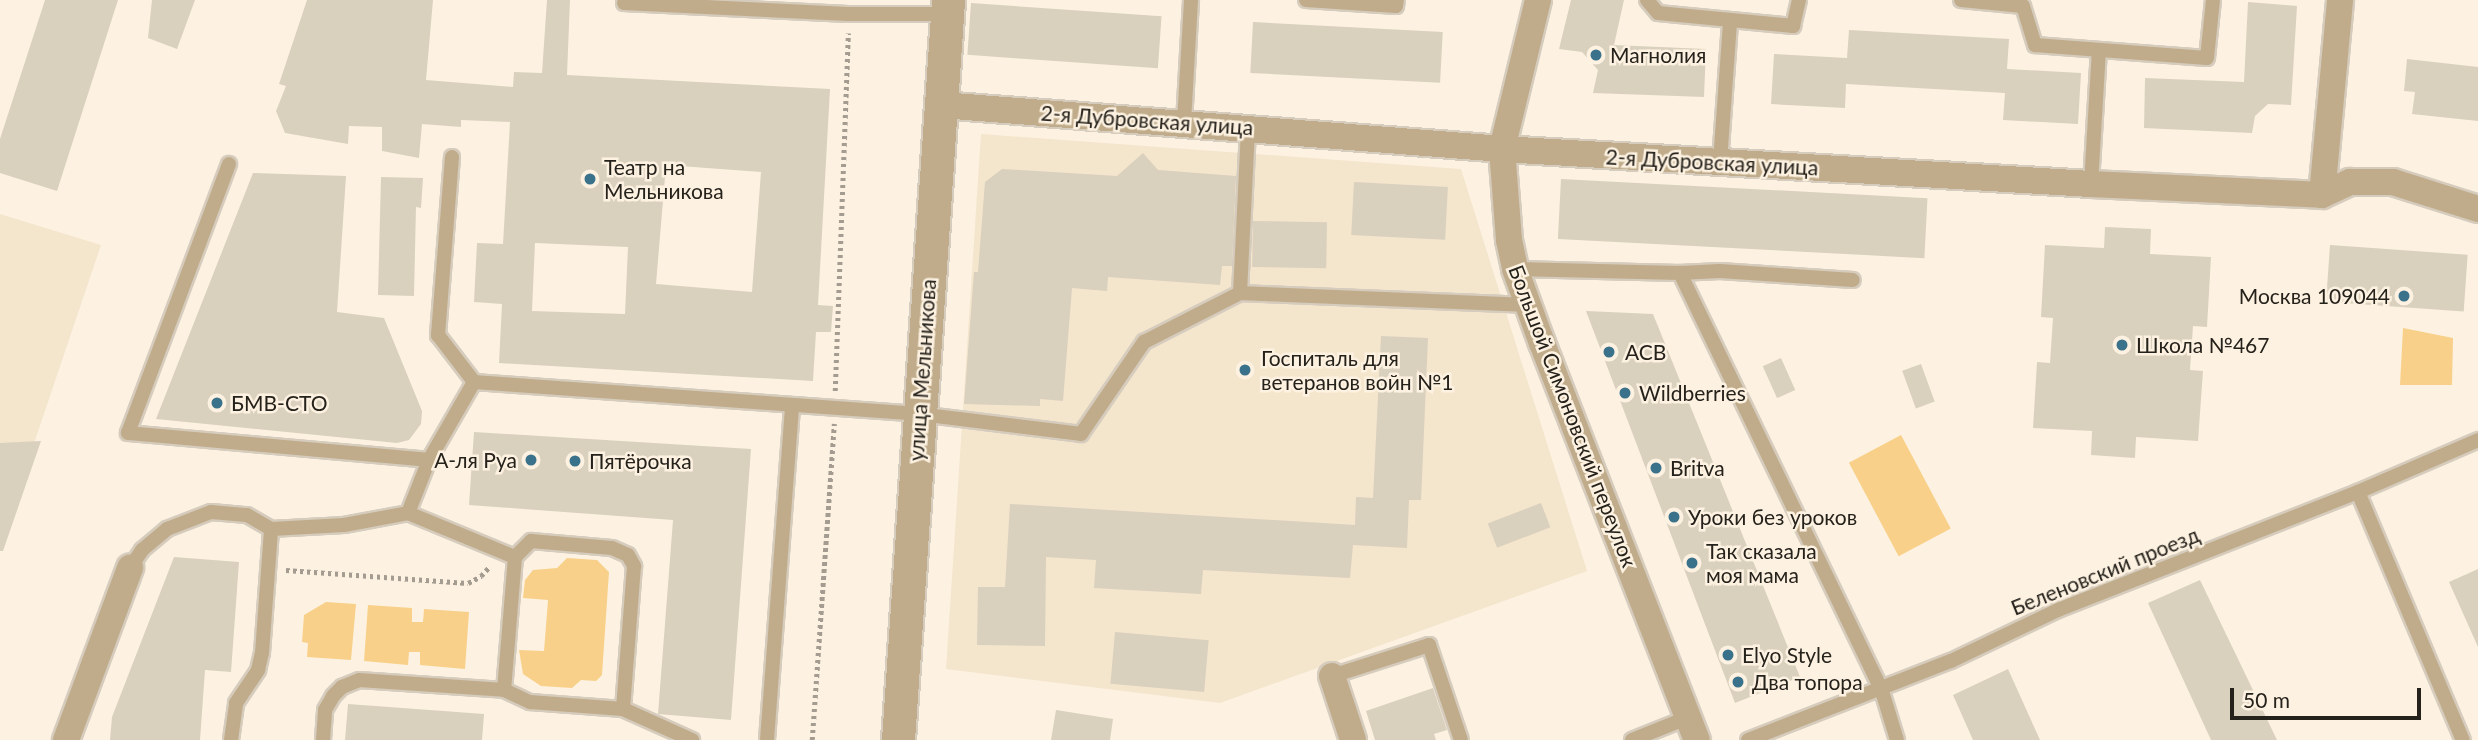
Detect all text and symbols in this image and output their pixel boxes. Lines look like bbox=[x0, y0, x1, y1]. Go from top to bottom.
place label: Магнолия bbox=[1610, 42, 1706, 68]
marker: Магнолия bbox=[1588, 47, 1604, 63]
street label: 2-я Дубровская улица bbox=[1040, 100, 1254, 140]
street label: 2-я Дубровская улица bbox=[1605, 144, 1819, 180]
place label: Театр на Мельникова bbox=[604, 154, 724, 204]
marker: Театр на Мельникова bbox=[582, 171, 598, 187]
street label: Большой Симоновский переулок bbox=[1504, 261, 1642, 571]
street label: улица Мельникова bbox=[903, 278, 941, 462]
place label: Москва 109044 bbox=[2239, 283, 2390, 309]
marker: Москва 109044 bbox=[2396, 288, 2412, 304]
place label: Школа №467 bbox=[2136, 332, 2269, 358]
marker: Школа №467 bbox=[2114, 337, 2130, 353]
place label: АСВ bbox=[1625, 339, 1666, 365]
marker: АСВ bbox=[1599, 342, 1619, 362]
place label: Госпиталь для ветеранов войн №1 bbox=[1261, 345, 1453, 395]
marker: Госпиталь для ветеранов войн №1 bbox=[1235, 360, 1255, 380]
place label: Wildberries bbox=[1639, 380, 1746, 406]
marker: Wildberries bbox=[1617, 385, 1633, 401]
place label: БМВ-СТО bbox=[231, 390, 327, 416]
marker: БМВ-СТО bbox=[209, 395, 225, 411]
place label: А-ля Руа bbox=[434, 447, 517, 473]
place label: Пятёрочка bbox=[589, 448, 692, 474]
marker: А-ля Руа bbox=[523, 452, 539, 468]
marker: Пятёрочка bbox=[567, 453, 583, 469]
place label: Britva bbox=[1670, 455, 1725, 481]
marker: Britva bbox=[1648, 460, 1664, 476]
place label: Уроки без уроков bbox=[1688, 504, 1857, 530]
marker: Уроки без уроков bbox=[1666, 509, 1682, 525]
street label: Беленовский проезд bbox=[2007, 522, 2203, 620]
place label: Так сказала моя мама bbox=[1706, 538, 1817, 588]
marker: Так сказала моя мама bbox=[1684, 555, 1700, 571]
place label: Elyo Style bbox=[1742, 642, 1832, 668]
marker: Elyo Style bbox=[1720, 647, 1736, 663]
place label: Два топора bbox=[1752, 669, 1863, 695]
marker: Два топора bbox=[1730, 674, 1746, 690]
scale bar bbox=[2233, 674, 2424, 718]
text: 50 m bbox=[2243, 687, 2290, 712]

